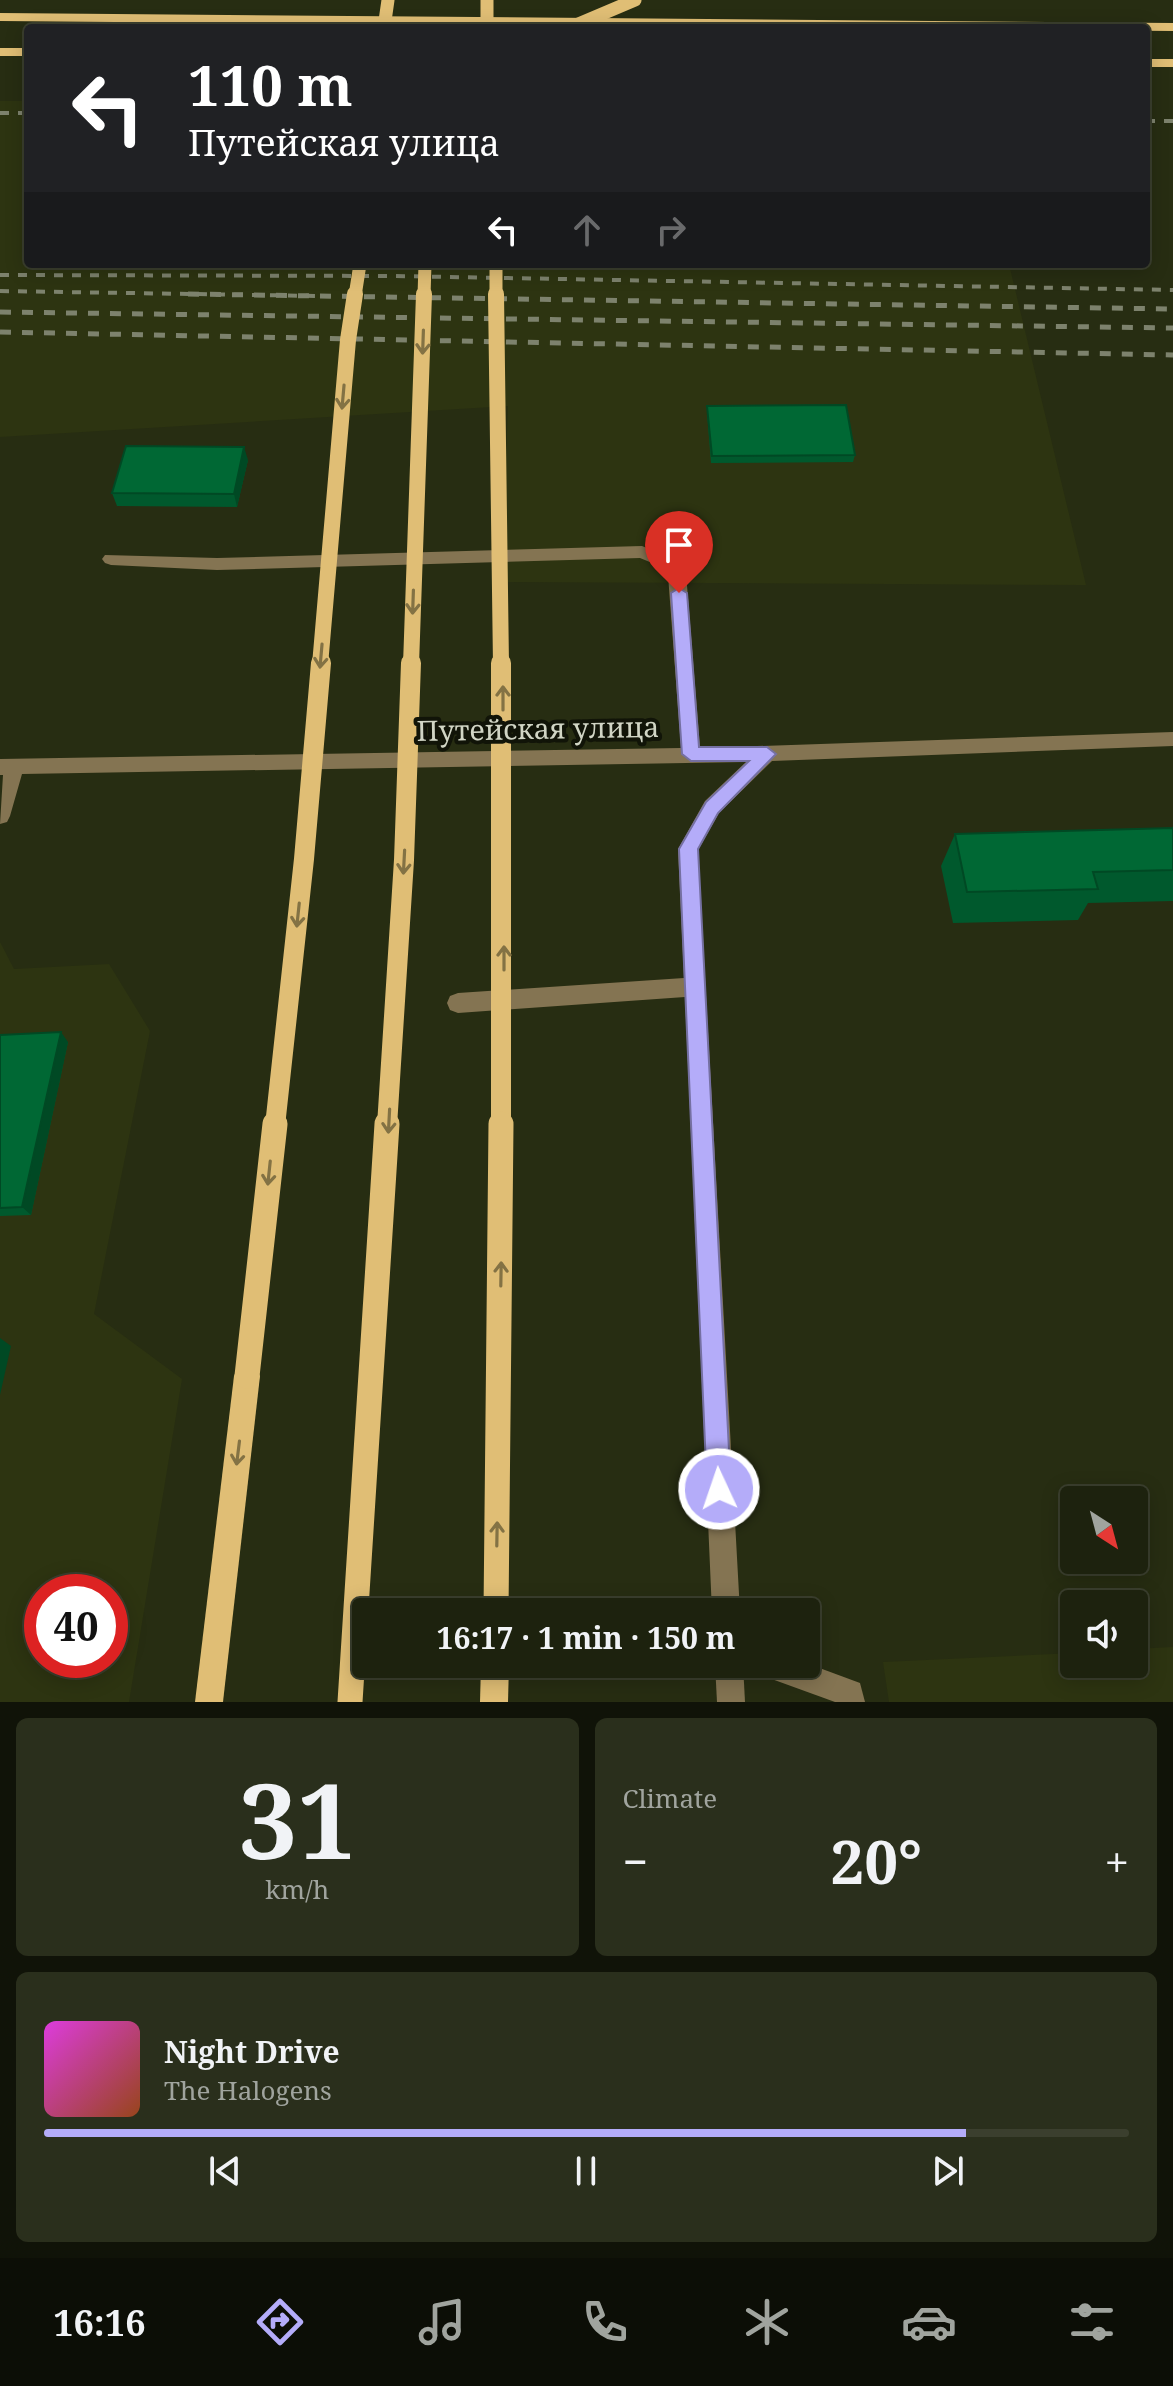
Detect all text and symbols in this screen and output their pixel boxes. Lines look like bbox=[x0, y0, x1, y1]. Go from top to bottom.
text: 110 m bbox=[188, 46, 353, 122]
icon: left bbox=[56, 56, 160, 160]
text: Путейская улица bbox=[188, 118, 500, 167]
icon: left bbox=[481, 208, 525, 252]
icon: ahead bbox=[565, 208, 609, 252]
icon: right bbox=[649, 208, 693, 252]
one-way arrow bbox=[415, 328, 430, 355]
one-way arrow bbox=[335, 383, 350, 410]
pin bbox=[645, 511, 713, 593]
icon: arrive bbox=[657, 523, 701, 567]
one-way arrow bbox=[406, 588, 421, 615]
one-way arrow bbox=[313, 642, 328, 669]
one-way arrow bbox=[495, 685, 511, 712]
street label: Путейская улица bbox=[416, 707, 660, 749]
one-way arrow bbox=[396, 848, 411, 875]
one-way arrow bbox=[290, 901, 305, 928]
one-way arrow bbox=[496, 945, 511, 972]
one-way arrow bbox=[381, 1107, 396, 1134]
one-way arrow bbox=[262, 1159, 277, 1186]
one-way arrow bbox=[493, 1261, 508, 1288]
one-way arrow bbox=[230, 1440, 245, 1466]
position arrow bbox=[677, 1447, 761, 1531]
north arrow bbox=[1060, 1486, 1148, 1574]
map controls bbox=[1060, 1486, 1148, 1678]
one-way arrow bbox=[489, 1521, 505, 1548]
speed limit sign: 40 bbox=[24, 1574, 128, 1678]
button: sound bbox=[1060, 1590, 1148, 1678]
text: 16:17 · 1 min · 150 m bbox=[437, 1617, 735, 1658]
text: 31 bbox=[238, 1748, 356, 1889]
text: Climate bbox=[623, 1780, 717, 1816]
text: 20° bbox=[830, 1820, 922, 1902]
text: − bbox=[623, 1831, 648, 1891]
text: + bbox=[1104, 1831, 1129, 1891]
text: km/h bbox=[265, 1871, 329, 1907]
text: Night Drive bbox=[164, 2031, 340, 2072]
text: The Halogens bbox=[164, 2072, 332, 2108]
icon: previous bbox=[203, 2149, 247, 2193]
icon: pause bbox=[564, 2149, 608, 2193]
icon: next bbox=[926, 2149, 970, 2193]
icon: directions bbox=[252, 2294, 308, 2350]
icon: music bbox=[414, 2294, 470, 2350]
icon: phone bbox=[577, 2294, 633, 2350]
icon: climate bbox=[739, 2294, 795, 2350]
icon: car bbox=[901, 2294, 957, 2350]
icon: filters bbox=[1064, 2294, 1120, 2350]
text: 16:16 bbox=[53, 2298, 146, 2347]

